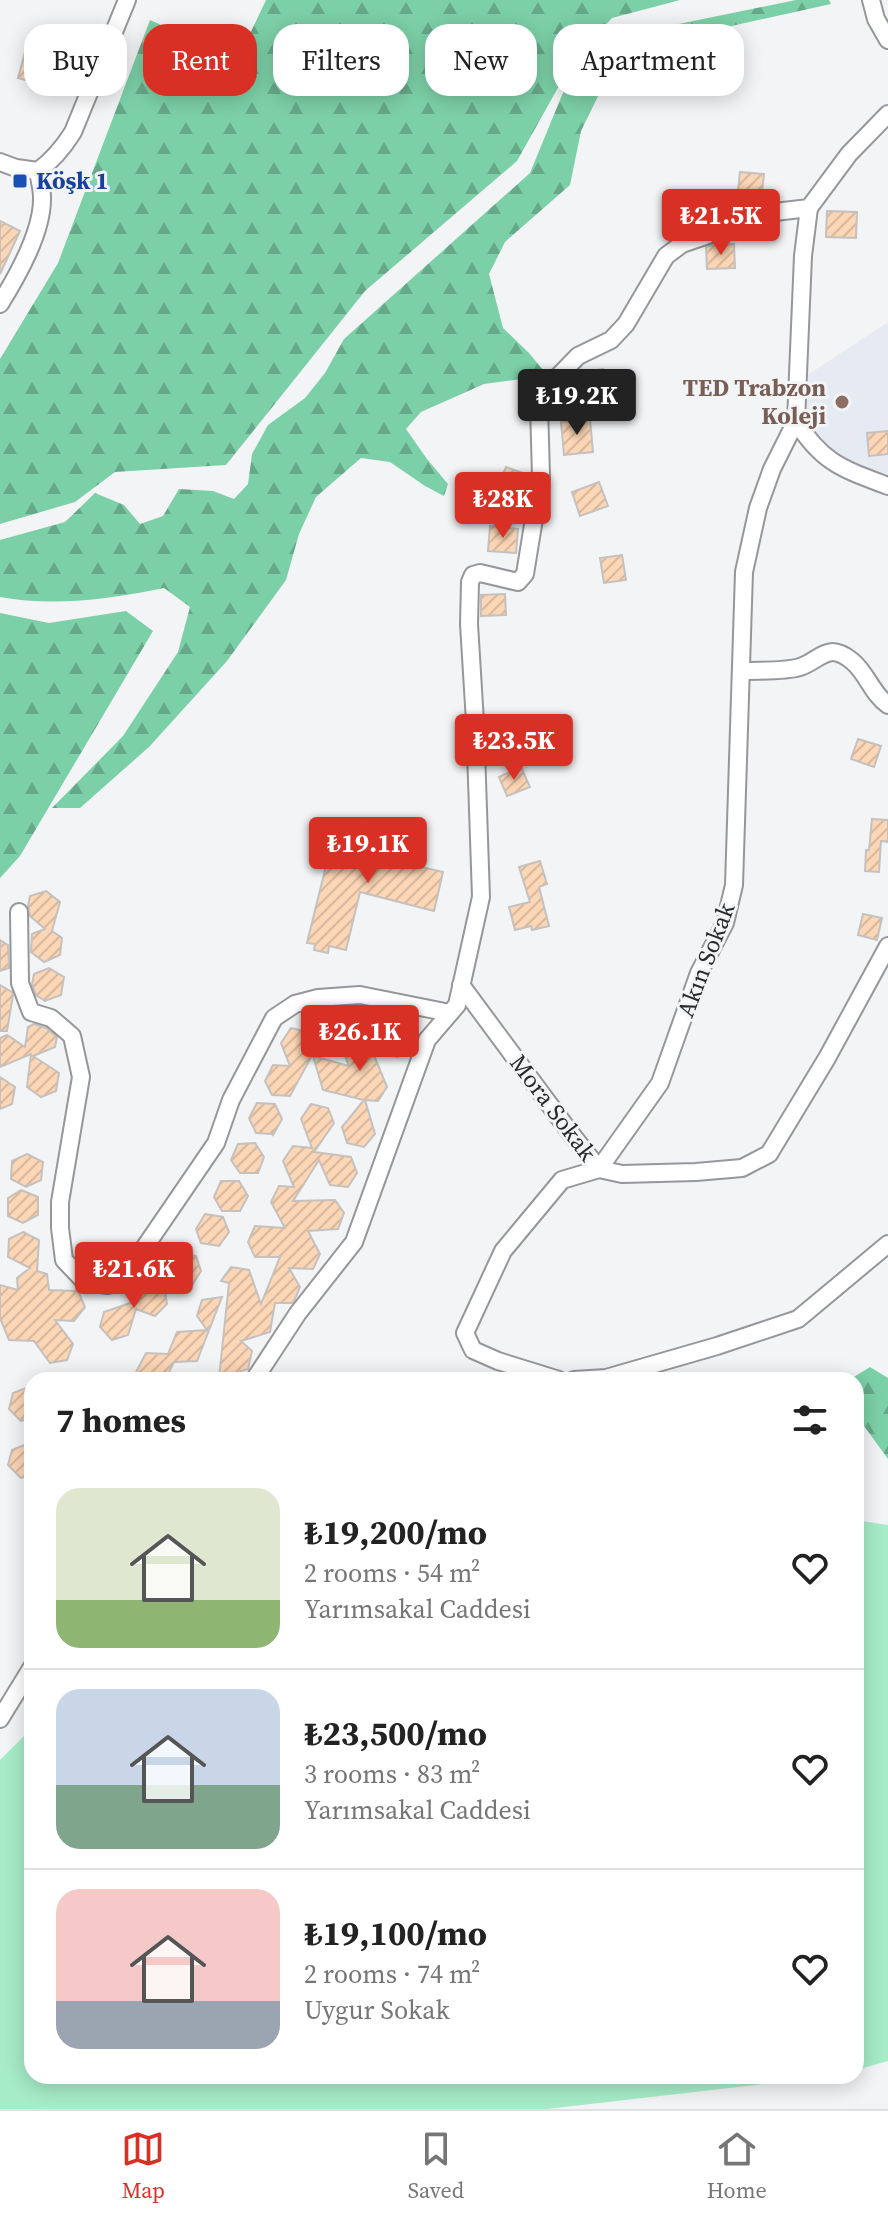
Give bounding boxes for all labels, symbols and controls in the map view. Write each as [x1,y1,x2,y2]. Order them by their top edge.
chip: Buy [24,24,127,96]
chip: Rent [143,24,257,96]
chip: Filters [273,24,409,96]
chip: New [425,24,537,96]
chip: Apartment [553,24,744,96]
place label: Köşk 1 [36,164,109,197]
marker: Köşk 1 [11,172,29,190]
pin: ₺21.5K [656,189,786,257]
text: ₺21.5K [680,197,762,233]
pin: ₺19.2K [512,369,642,437]
place label: TED Trabzon Koleji [683,371,826,432]
text: ₺19.2K [536,377,618,413]
marker: TED Trabzon Koleji [833,393,851,411]
pin: ₺28K [456,472,550,540]
text: ₺28K [473,480,533,516]
pin: ₺23.5K [449,714,579,782]
text: ₺23.5K [473,722,555,758]
pin: ₺19.1K [303,817,433,885]
text: ₺19.1K [327,825,409,861]
street label: Akın Sokak [669,897,743,1022]
pin: ₺26.1K [295,1005,425,1073]
text: ₺26.1K [319,1013,401,1049]
street label: Mora Sokak [502,1048,605,1169]
pin: ₺21.6K [69,1242,199,1310]
text: ₺21.6K [93,1250,175,1286]
text: 7 homes [56,1397,186,1443]
icon: filters [788,1398,832,1442]
text: ₺19,200/mo [304,1509,487,1555]
icon: home [120,1520,216,1616]
icon: heart [788,1546,832,1590]
text: 2 rooms · 54 m² [304,1555,480,1591]
text: Yarımsakal Caddesi [304,1591,531,1627]
text: ₺23,500/mo [304,1710,487,1756]
icon: home [120,1721,216,1817]
icon: heart [788,1747,832,1791]
text: 3 rooms · 83 m² [304,1756,480,1792]
text: Yarımsakal Caddesi [304,1792,531,1828]
text: ₺19,100/mo [304,1910,487,1956]
icon: home [120,1921,216,2017]
icon: heart [788,1947,832,1991]
text: 2 rooms · 74 m² [304,1956,480,1992]
text: Uygur Sokak [304,1992,450,2028]
tab: Map [121,2127,165,2205]
tab: Saved [408,2127,464,2205]
tab: Home [707,2127,767,2205]

